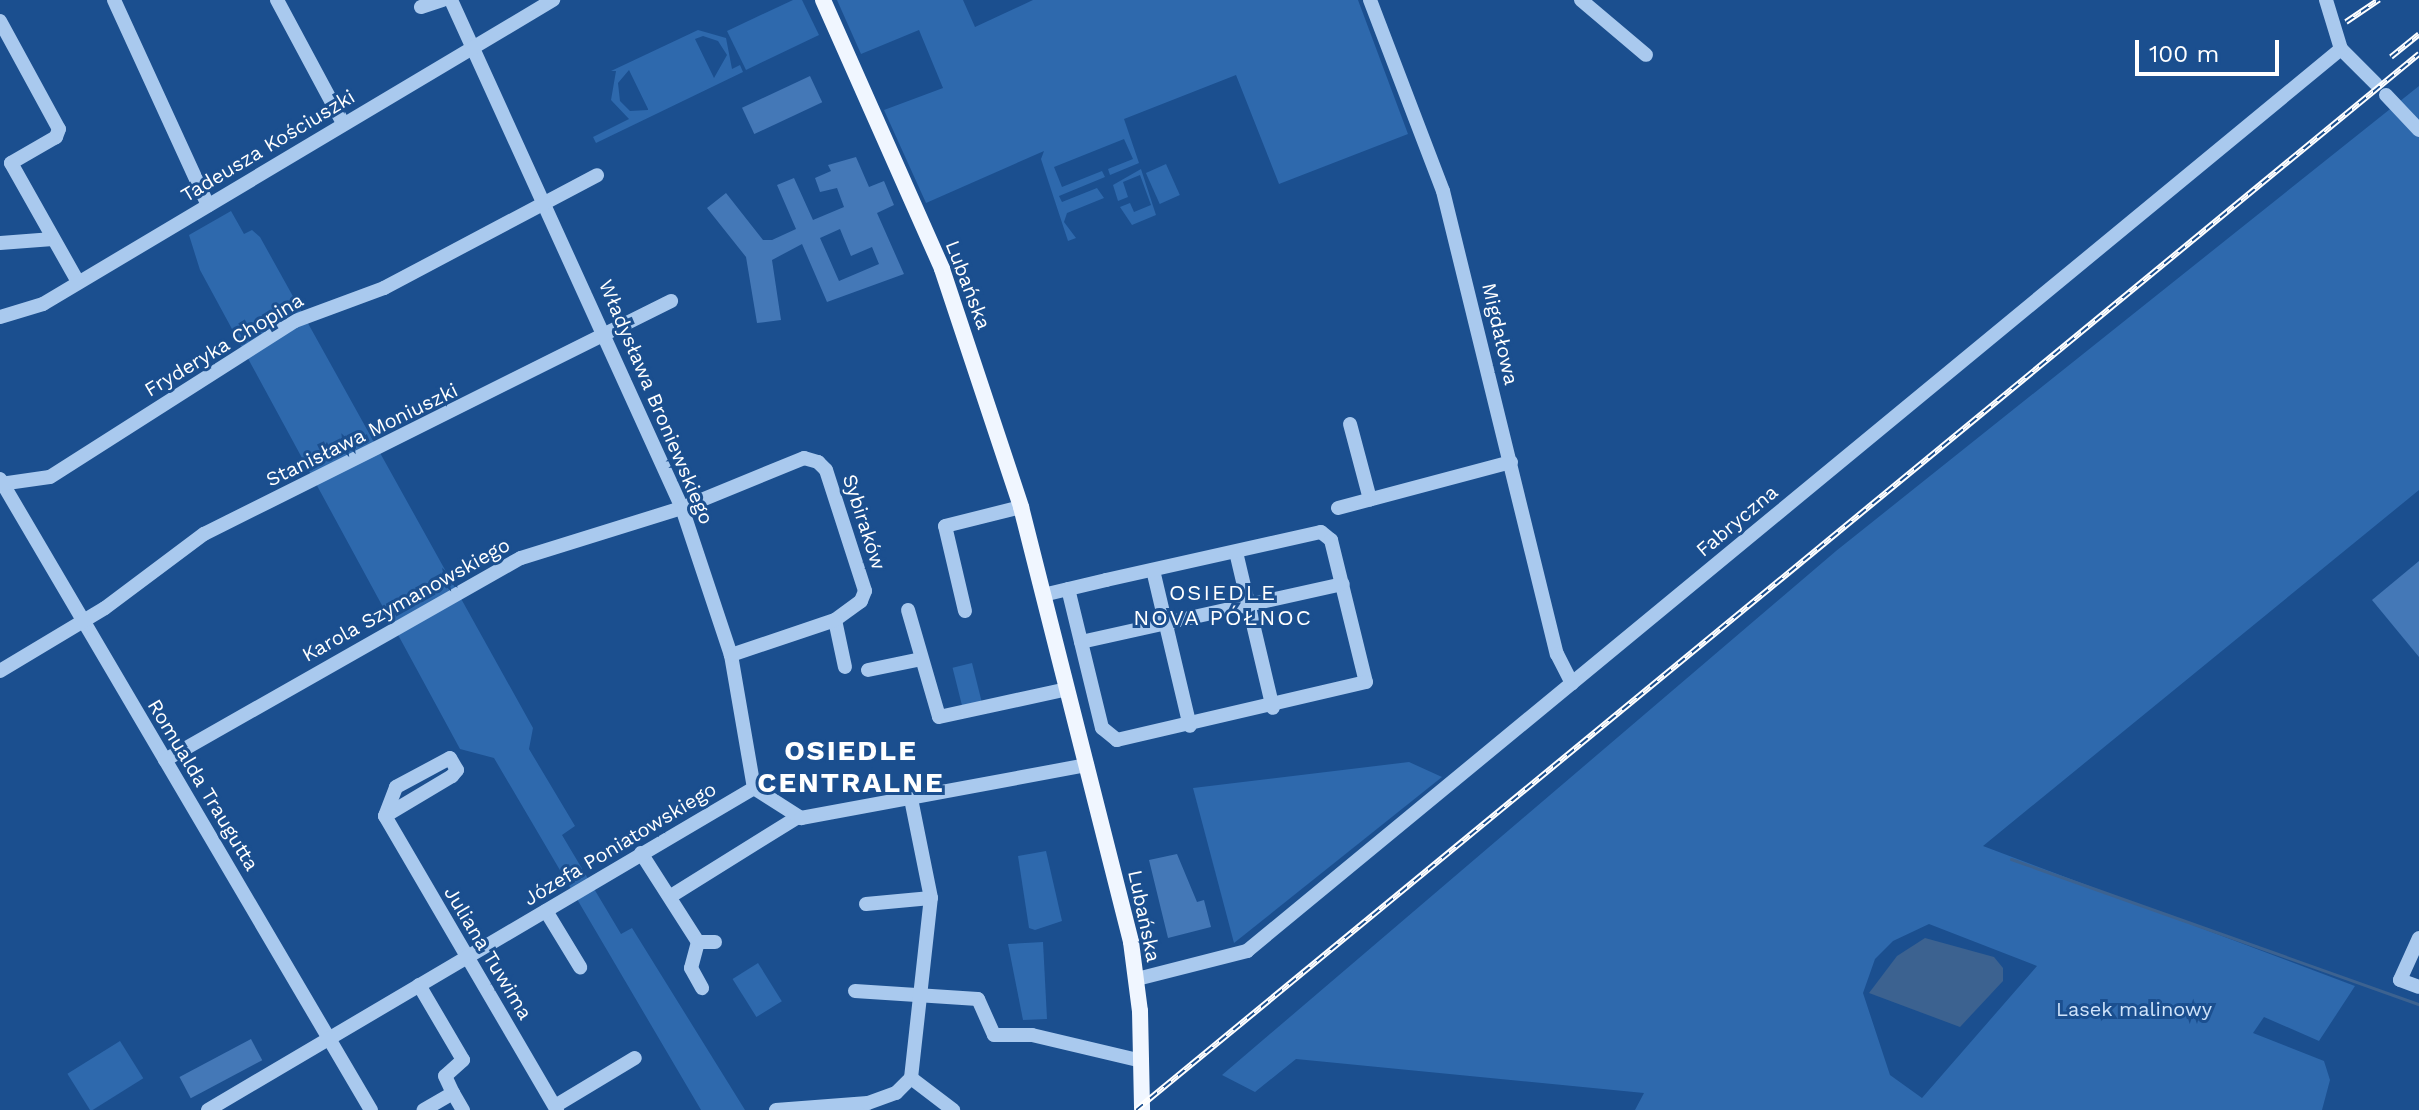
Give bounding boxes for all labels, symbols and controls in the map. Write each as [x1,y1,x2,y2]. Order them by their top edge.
scale bar [2139,24,2283,74]
text: 100 m [2149,40,2219,68]
street label: Tadeusza Kościuszki [177,85,359,207]
street label: Lubańska [940,237,996,333]
street label: Władysława Broniewskiego [593,276,719,528]
street label: Migdałowa [1477,281,1523,387]
street label: Fryderyka Chopina [140,288,308,402]
street label: Stanisława Moniuszki [262,378,462,492]
street label: Sybiraków [837,471,891,573]
street label: Fabryczna [1691,480,1783,562]
street label: Karola Szymanowskiego [298,533,514,667]
district label: OSIEDLE NOVA PÓŁNOC [1133,579,1313,630]
street label: Romualda Traugutta [142,695,264,875]
district label: OSIEDLE CENTRALNE [757,734,945,800]
street label: Józefa Poniatowskiego [519,777,721,911]
street label: Lubańska [1123,868,1165,964]
street label: Juliana Tuwima [438,882,538,1024]
park label: Lasek malinowy [2056,997,2212,1021]

